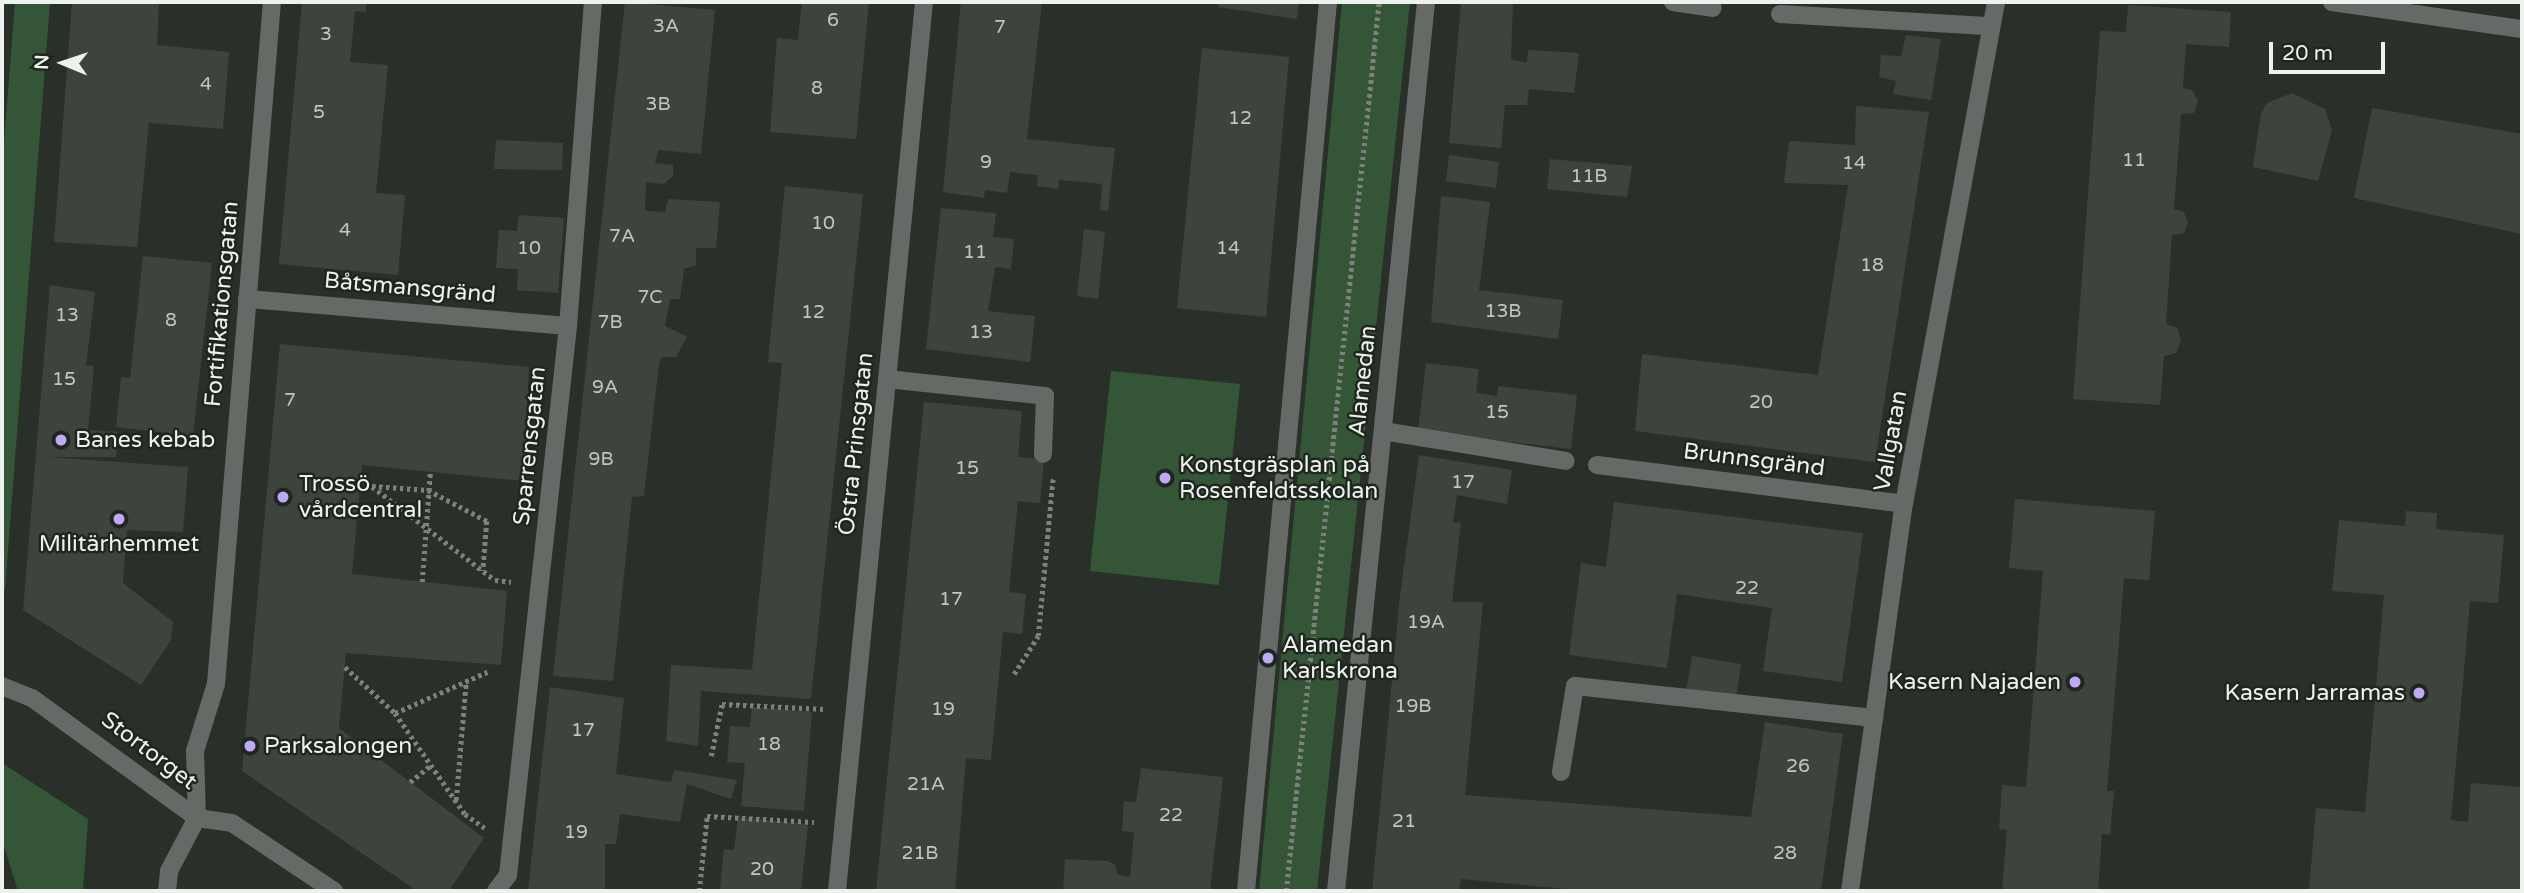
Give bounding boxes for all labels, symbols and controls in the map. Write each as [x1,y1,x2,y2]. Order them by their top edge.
house number: 6 [827,10,839,32]
house number: 3A [653,16,679,38]
house number: 7 [994,17,1006,39]
house number: 3 [320,24,332,46]
north arrow [28,28,98,98]
scale bar [2272,28,2388,72]
text: 20 m [2282,41,2333,66]
text: N [31,54,53,70]
house number: 4 [200,74,212,96]
house number: 8 [811,78,823,100]
house number: 3B [645,94,671,116]
house number: 5 [313,102,325,124]
house number: 12 [1228,108,1252,130]
house number: 11 [2122,150,2146,172]
house number: 9 [980,152,992,174]
house number: 14 [1842,153,1866,175]
house number: 11B [1570,166,1608,188]
street label: Fortifikationsgatan [199,200,245,408]
house number: 10 [811,213,835,235]
house number: 4 [339,220,351,242]
house number: 7A [609,226,635,248]
house number: 10 [517,238,541,260]
house number: 14 [1216,238,1240,260]
house number: 11 [963,242,987,264]
house number: 18 [1860,255,1884,277]
street label: Båtsmansgränd [323,267,497,309]
house number: 7C [637,287,663,309]
house number: 13B [1484,301,1522,323]
house number: 12 [801,302,825,324]
house number: 13 [55,305,79,327]
house number: 8 [165,310,177,332]
house number: 7B [597,312,623,334]
house number: 13 [969,322,993,344]
street label: Alamedan [1343,324,1383,438]
street label: Östra Prinsgatan [833,351,879,537]
street label: Sparrensgatan [508,365,552,527]
house number: 15 [52,369,76,391]
house number: 9A [592,377,618,399]
street label: Vallgatan [1869,388,1913,494]
house number: 7 [284,390,296,412]
house number: 20 [1749,392,1773,414]
house number: 15 [1485,402,1509,424]
place label: Banes kebab [75,426,215,454]
marker: Banes kebab [53,432,69,448]
street label: Brunnsgränd [1682,438,1826,482]
house number: 9B [588,449,614,471]
place label: Konstgräsplan på Rosenfeldtsskolan [1179,451,1378,505]
house number: 15 [955,458,979,480]
place label: Trossö vårdcentral [299,470,422,524]
marker: Konstgräsplan på Rosenfeldtsskolan [1157,470,1173,486]
house number: 17 [1451,472,1475,494]
marker: Trossö vårdcentral [273,487,293,507]
marker: Militärhemmet [111,511,127,527]
place label: Militärhemmet [39,530,199,558]
house number: 22 [1735,578,1759,600]
house number: 17 [939,589,963,611]
house number: 19A [1407,612,1445,634]
place label: Alamedan Karlskrona [1282,631,1398,685]
marker: Alamedan Karlskrona [1260,650,1276,666]
place label: Kasern Najaden [1888,668,2061,696]
marker: Kasern Najaden [2067,674,2083,690]
place label: Kasern Jarramas [2225,679,2405,707]
marker: Kasern Jarramas [2411,685,2427,701]
house number: 19B [1394,696,1432,718]
house number: 19 [931,699,955,721]
street label: Stortorget [96,706,202,796]
house number: 17 [571,720,595,742]
place label: Parksalongen [264,732,412,760]
house number: 18 [757,734,781,756]
marker: Parksalongen [242,738,258,754]
house number: 26 [1786,756,1810,778]
house number: 21A [907,774,945,796]
house number: 22 [1159,805,1183,827]
house number: 21 [1392,811,1416,833]
house number: 19 [564,822,588,844]
house number: 21B [901,843,939,865]
house number: 28 [1773,843,1797,865]
house number: 20 [750,859,774,881]

